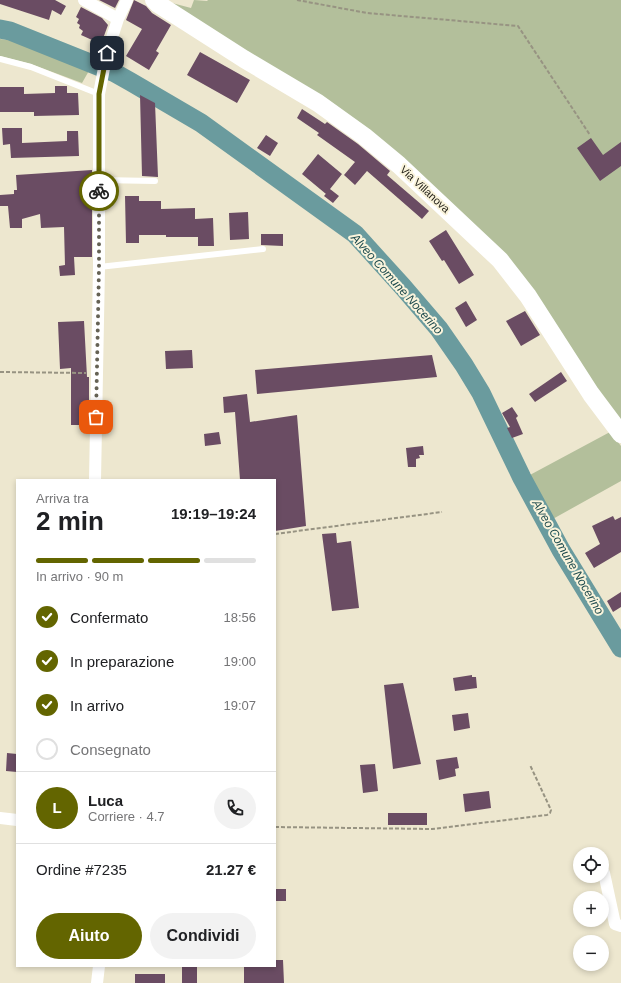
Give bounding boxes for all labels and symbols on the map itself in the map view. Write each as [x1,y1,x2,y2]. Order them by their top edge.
pin [90,36,124,70]
street label: Via Villanova [398,163,453,216]
courier [79,171,119,211]
water label: Alveo Comune Nocerino [348,230,446,337]
pin [79,400,113,434]
water label: Alveo Comune Nocerino [529,496,607,617]

